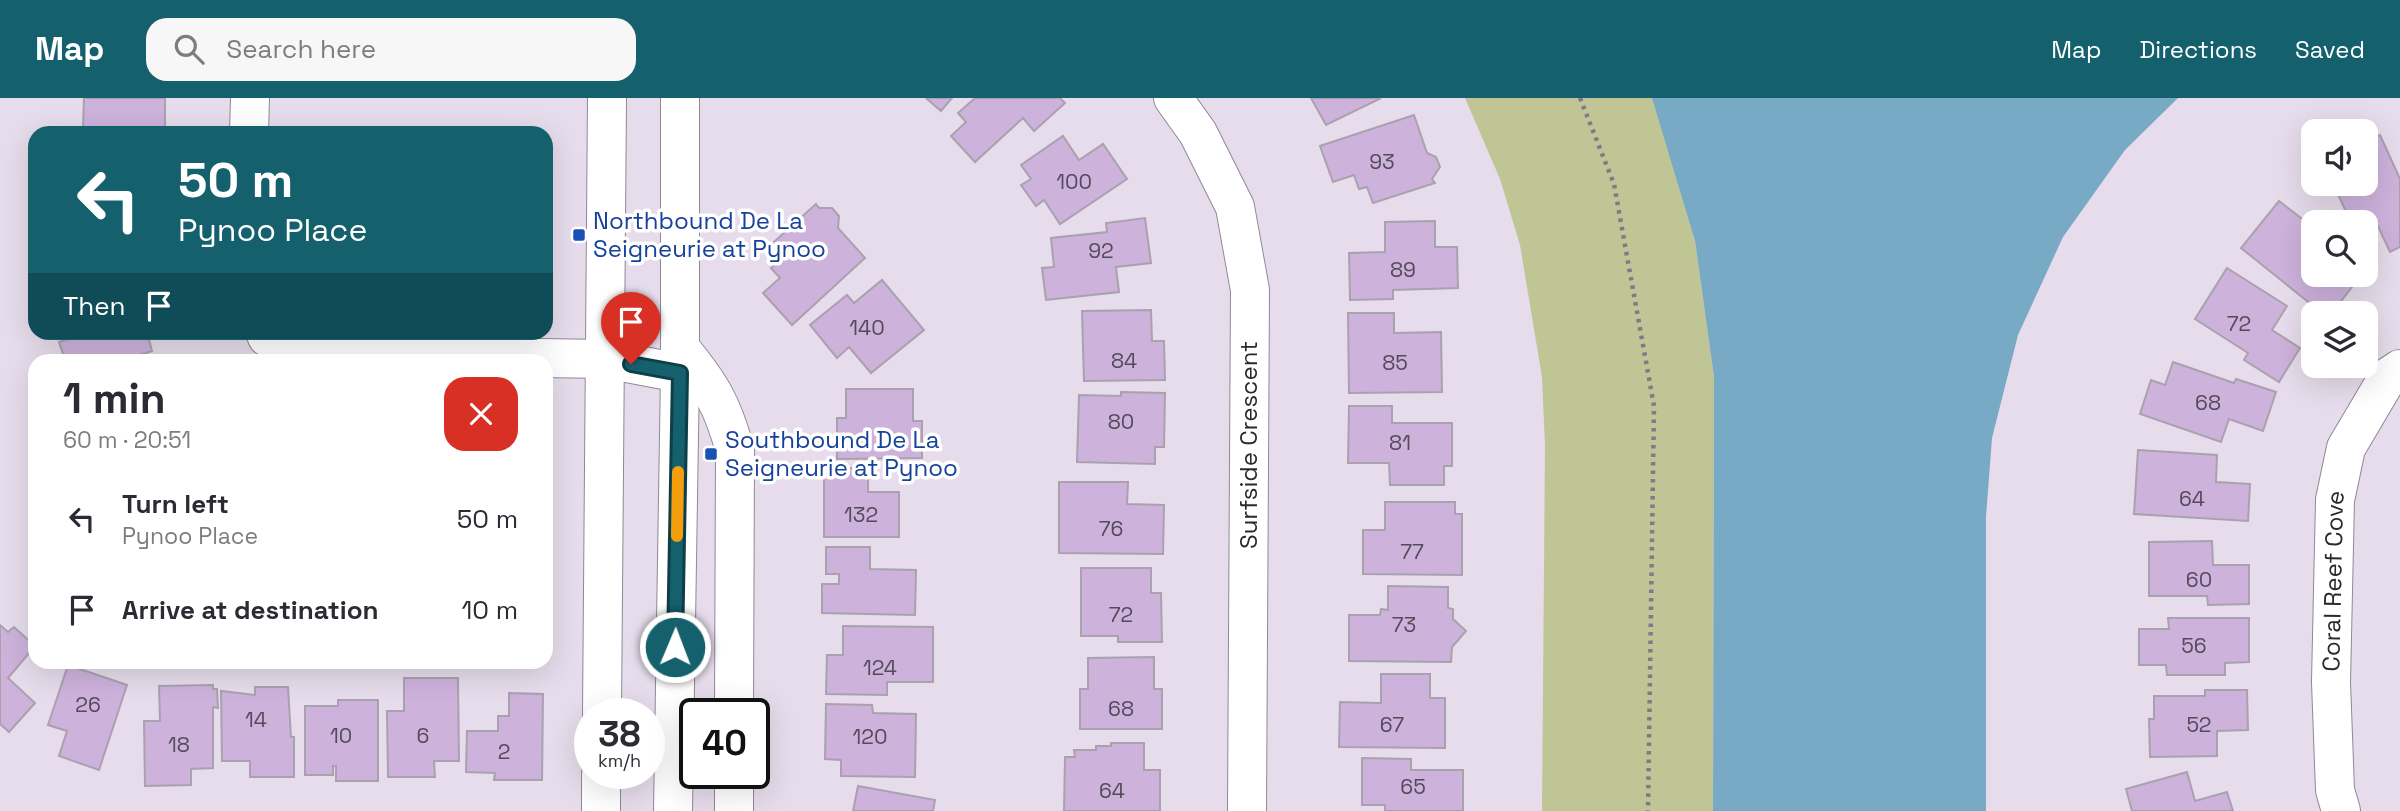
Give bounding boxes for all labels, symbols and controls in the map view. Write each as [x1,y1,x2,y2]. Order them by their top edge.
search box [146,18,636,81]
text: Map [35,28,104,70]
icon: search [170,30,208,68]
text: Search here [226,32,376,66]
text: Map [2051,34,2101,65]
text: Directions [2139,34,2257,65]
text: Saved [2295,34,2365,65]
map controls [2301,119,2378,378]
button: sound [2301,119,2378,196]
house number: 93 [1369,148,1395,175]
text: 50 m [178,149,293,211]
icon: left [63,154,154,245]
house number: 100 [1056,168,1092,195]
place label: Northbound De La Seigneurie at Pynoo [593,205,826,264]
text: Pynoo Place [178,210,367,250]
button: search [2301,210,2378,287]
marker: Northbound De La Seigneurie at Pynoo [571,227,587,243]
house number: 92 [1088,237,1114,264]
house number: 89 [1390,256,1416,283]
icon: arrive [140,287,178,325]
text: Then [63,289,126,323]
pin [601,292,661,364]
button: layers [2301,301,2378,378]
icon: arrive [612,303,650,341]
house number: 72 [2227,310,2251,337]
house number: 140 [849,314,885,341]
street label: Surfside Crescent [1233,341,1264,549]
house number: 84 [1111,347,1137,374]
house number: 85 [1382,349,1408,376]
text: 1 min [63,372,166,425]
button: close [444,377,518,451]
house number: 68 [2195,389,2221,416]
house number: 80 [1108,408,1134,435]
place label: Southbound De La Seigneurie at Pynoo [725,424,958,483]
text: 60 m · 20:51 [63,425,191,455]
house number: 81 [1389,429,1411,456]
marker: Southbound De La Seigneurie at Pynoo [703,446,719,462]
house number: 64 [2179,485,2205,512]
text: Turn left [122,487,229,521]
street label: Coral Reef Cove [2315,487,2352,672]
icon: left [63,500,101,538]
house number: 132 [844,501,878,528]
text: 50 m [457,502,518,536]
house number: 76 [1099,515,1123,542]
text: Pynoo Place [122,521,258,551]
house number: 77 [1400,538,1424,565]
house number: 60 [2186,566,2212,593]
icon: arrive [63,591,101,629]
text: Arrive at destination [122,593,379,627]
text: 10 m [461,593,518,627]
house number: 72 [1109,601,1133,628]
position arrow [638,610,712,684]
house number: 73 [1392,611,1416,638]
house number: 56 [2181,632,2207,659]
house number: 124 [863,654,897,681]
house number: 26 [75,691,101,718]
house number: 68 [1108,695,1134,722]
speed limit sign: 40 [679,698,770,789]
house number: 14 [245,706,267,733]
house number: 67 [1380,711,1404,738]
house number: 52 [2186,711,2212,738]
text: 38 [598,712,641,756]
house number: 10 [330,722,352,749]
house number: 6 [417,722,429,749]
house number: 120 [853,723,887,750]
house number: 18 [168,731,190,758]
house number: 2 [498,738,510,765]
text: km/h [598,749,641,772]
house number: 65 [1400,773,1426,800]
house number: 64 [1099,777,1125,804]

